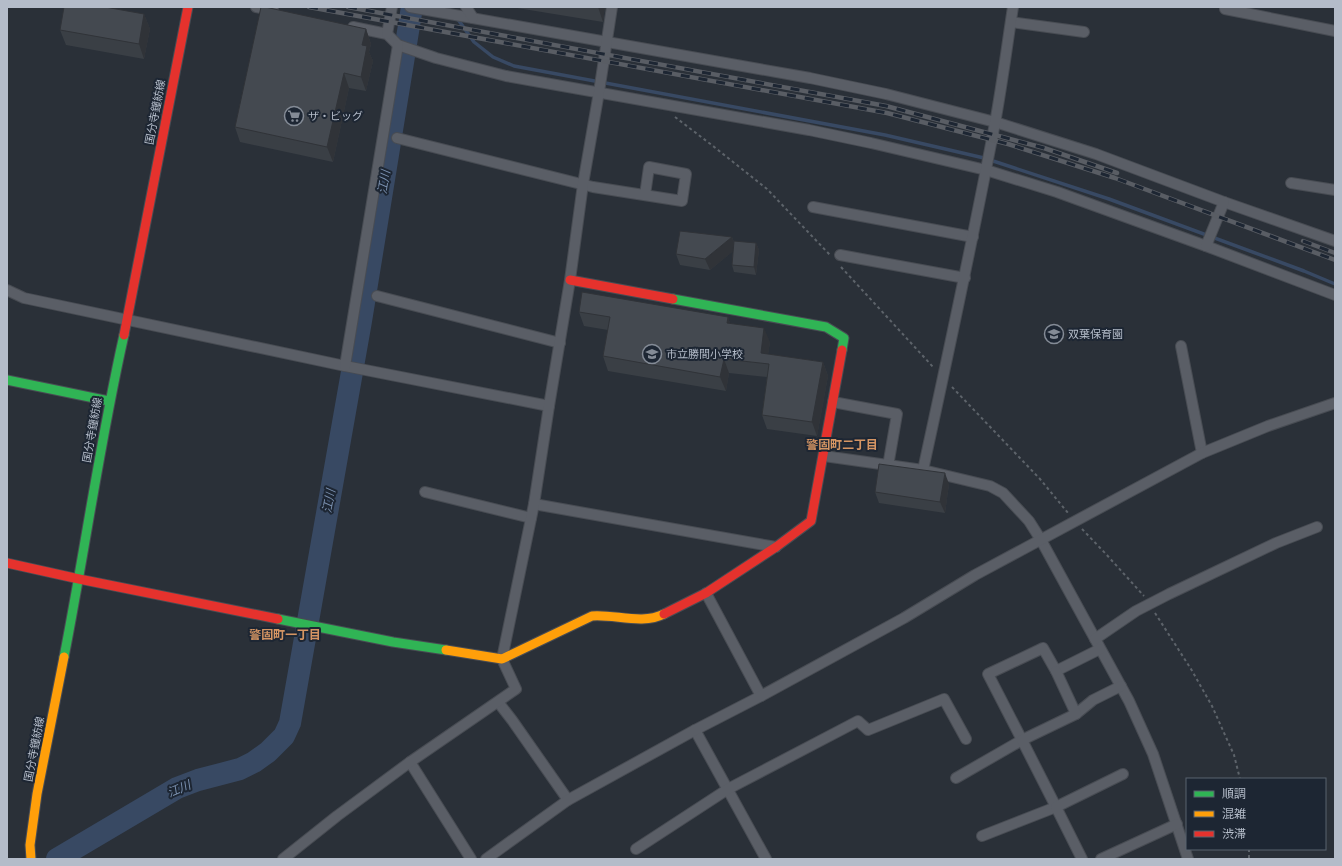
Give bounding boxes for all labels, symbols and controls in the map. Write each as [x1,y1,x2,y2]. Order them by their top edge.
street label: 国分寺鐘紡線 [143,78,167,146]
supermarket icon: ザ・ビッグ [283,105,305,127]
place label: ザ・ビッグ [308,110,363,122]
water label: 江川 [375,167,393,195]
school or university icon: 双葉保育園 [1043,323,1065,345]
place label: 双葉保育園 [1068,328,1123,340]
school or university icon: 市立勝間小学校 [641,343,663,365]
place label: 市立勝間小学校 [666,348,743,360]
street label: 国分寺鐘紡線 [80,396,104,464]
district label: 警固町二丁目 [806,438,878,452]
water label: 江川 [320,486,338,514]
district label: 警固町一丁目 [249,628,321,642]
street label: 国分寺鐘紡線 [22,715,46,783]
water label: 江川 [165,777,195,800]
legend [1186,778,1326,850]
text: 順調 [1222,787,1246,801]
text: 混雑 [1222,807,1246,821]
text: 渋滞 [1222,827,1246,841]

